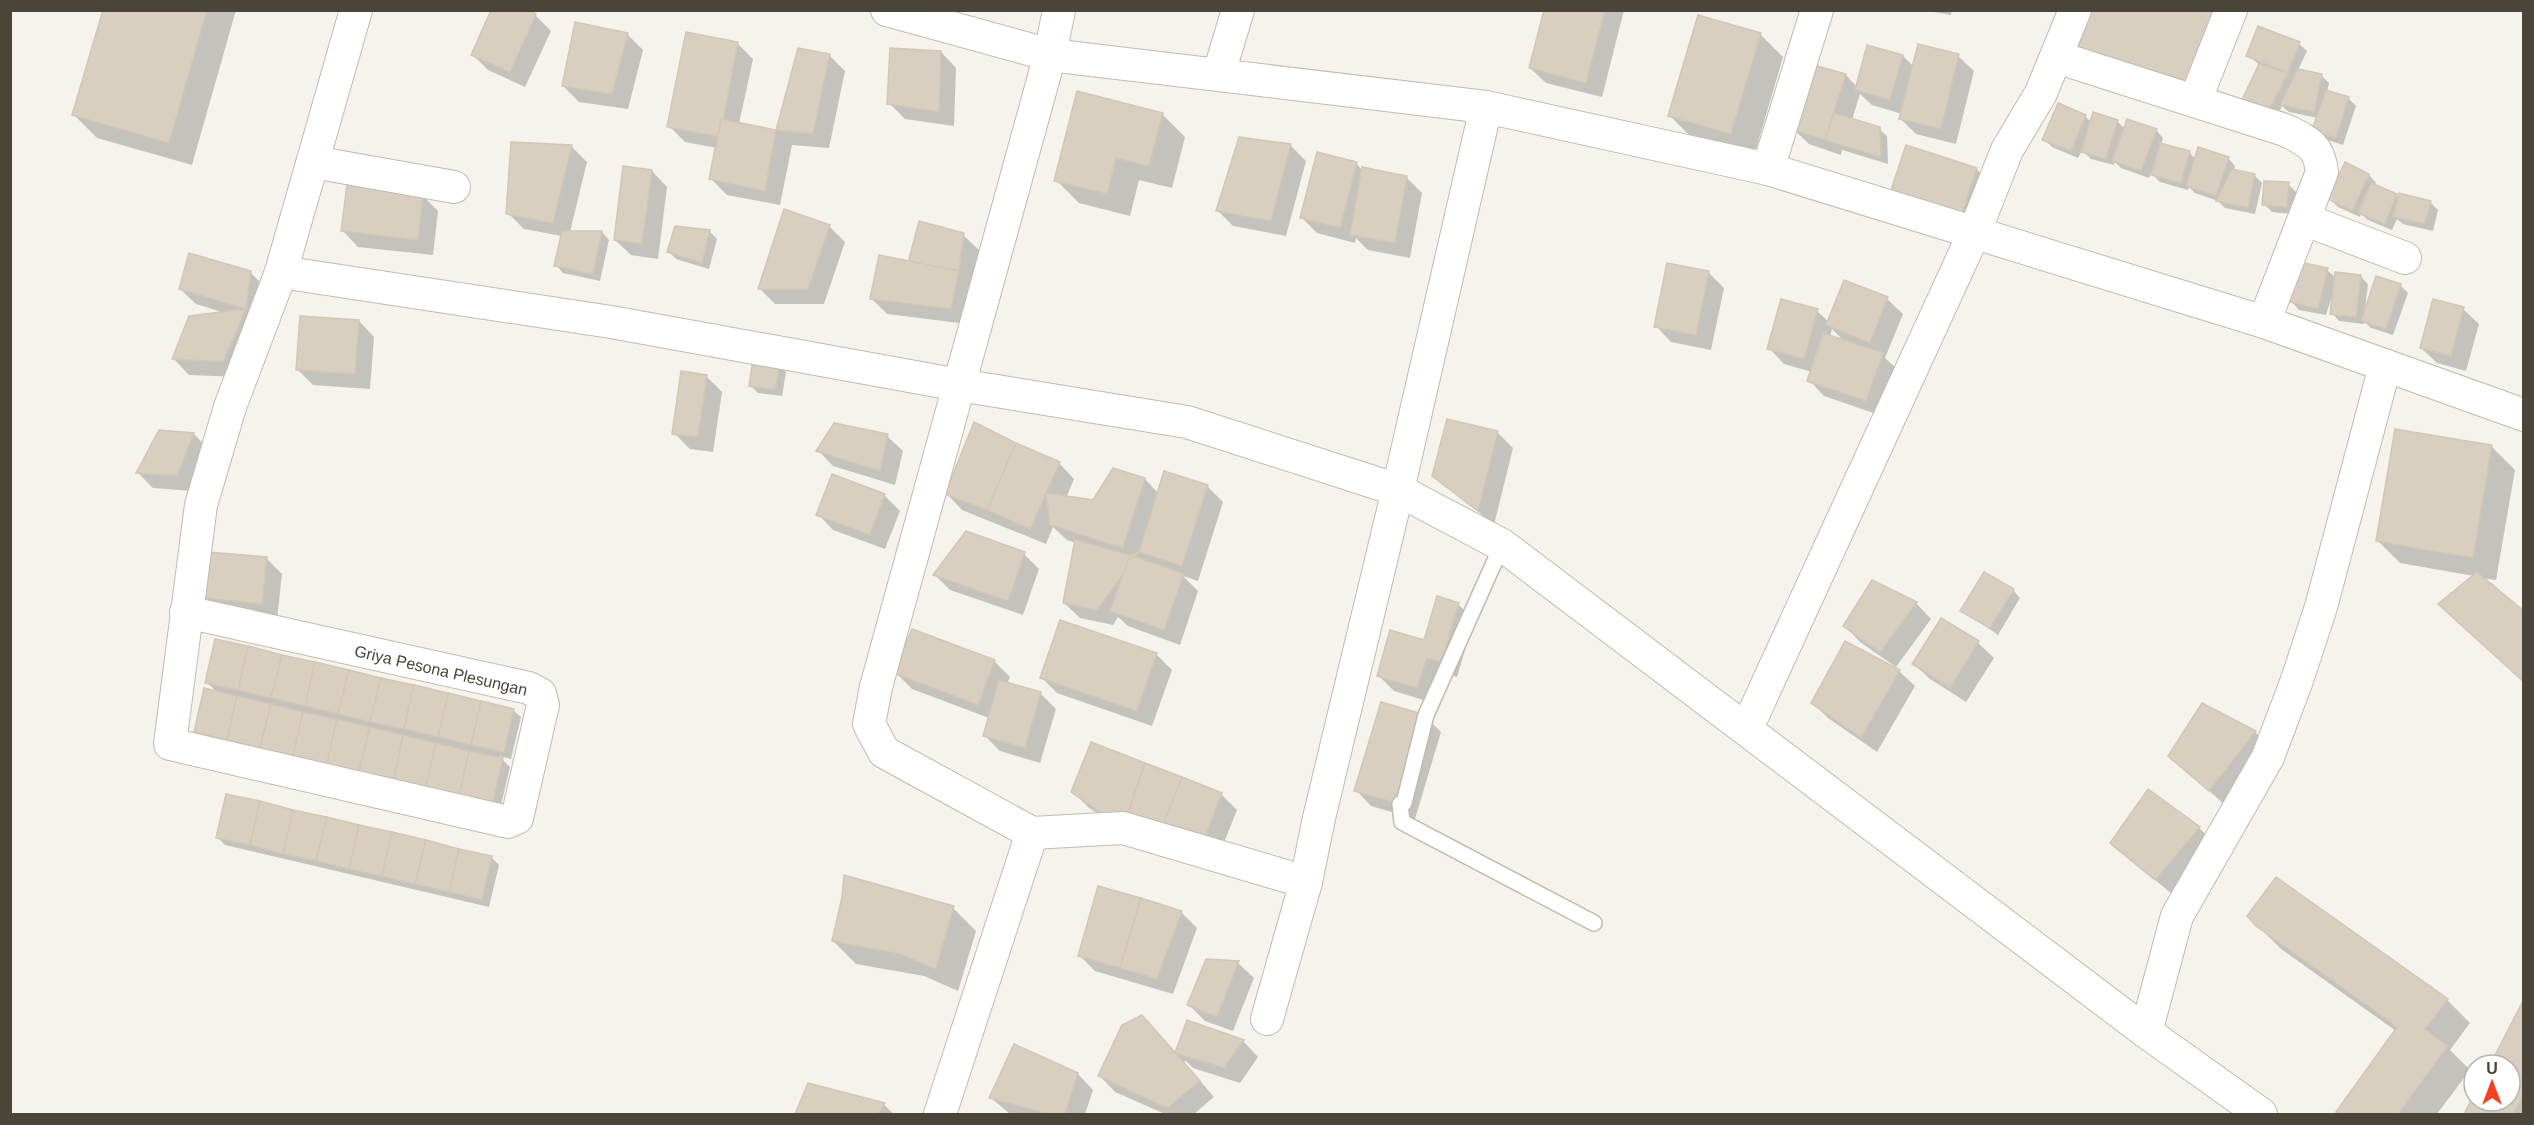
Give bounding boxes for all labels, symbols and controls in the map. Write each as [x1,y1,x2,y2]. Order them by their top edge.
street label: Griya Pesona Plesungan [353,642,529,699]
north arrow [2462,1053,2522,1113]
text: U [2486,1060,2498,1077]

